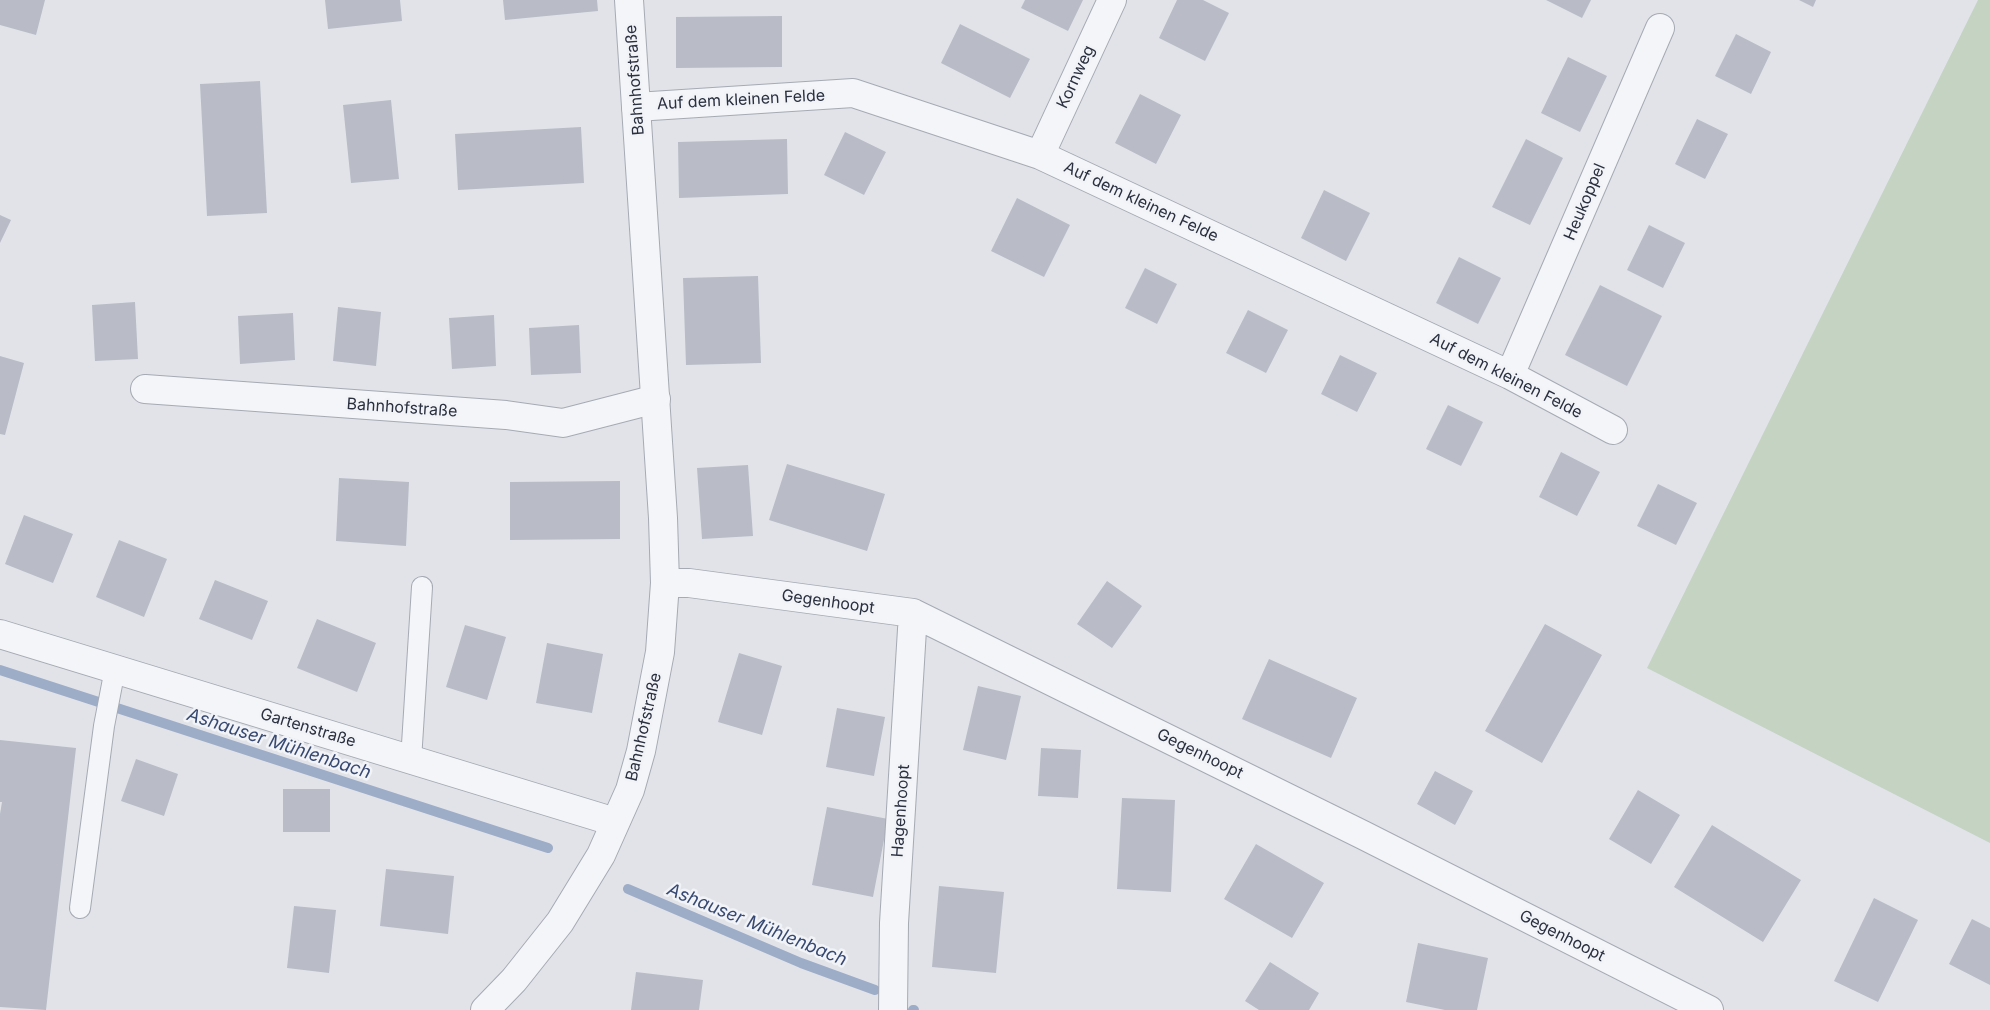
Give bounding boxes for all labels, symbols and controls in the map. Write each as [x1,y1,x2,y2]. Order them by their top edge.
street label: Bahnhofstraße [622,24,648,136]
street label: Kornweg [1053,42,1099,112]
street label: Auf dem kleinen Felde [656,86,826,114]
street label: Auf dem kleinen Felde [1061,158,1221,246]
street label: Heukoppel [1560,161,1610,243]
street label: Auf dem kleinen Felde [1427,329,1585,423]
street label: Bahnhofstraße [346,395,458,421]
street label: Gegenhoopt [780,586,876,618]
street label: Bahnhofstraße [622,671,666,783]
water label: Ashauser Mühlenbach [184,704,374,784]
street label: Gartenstraße [258,704,358,752]
street label: Gegenhoopt [1154,725,1246,783]
street label: Hagenhoopt [888,764,914,858]
water label: Ashauser Mühlenbach [664,879,850,971]
street label: Gegenhoopt [1516,906,1608,966]

